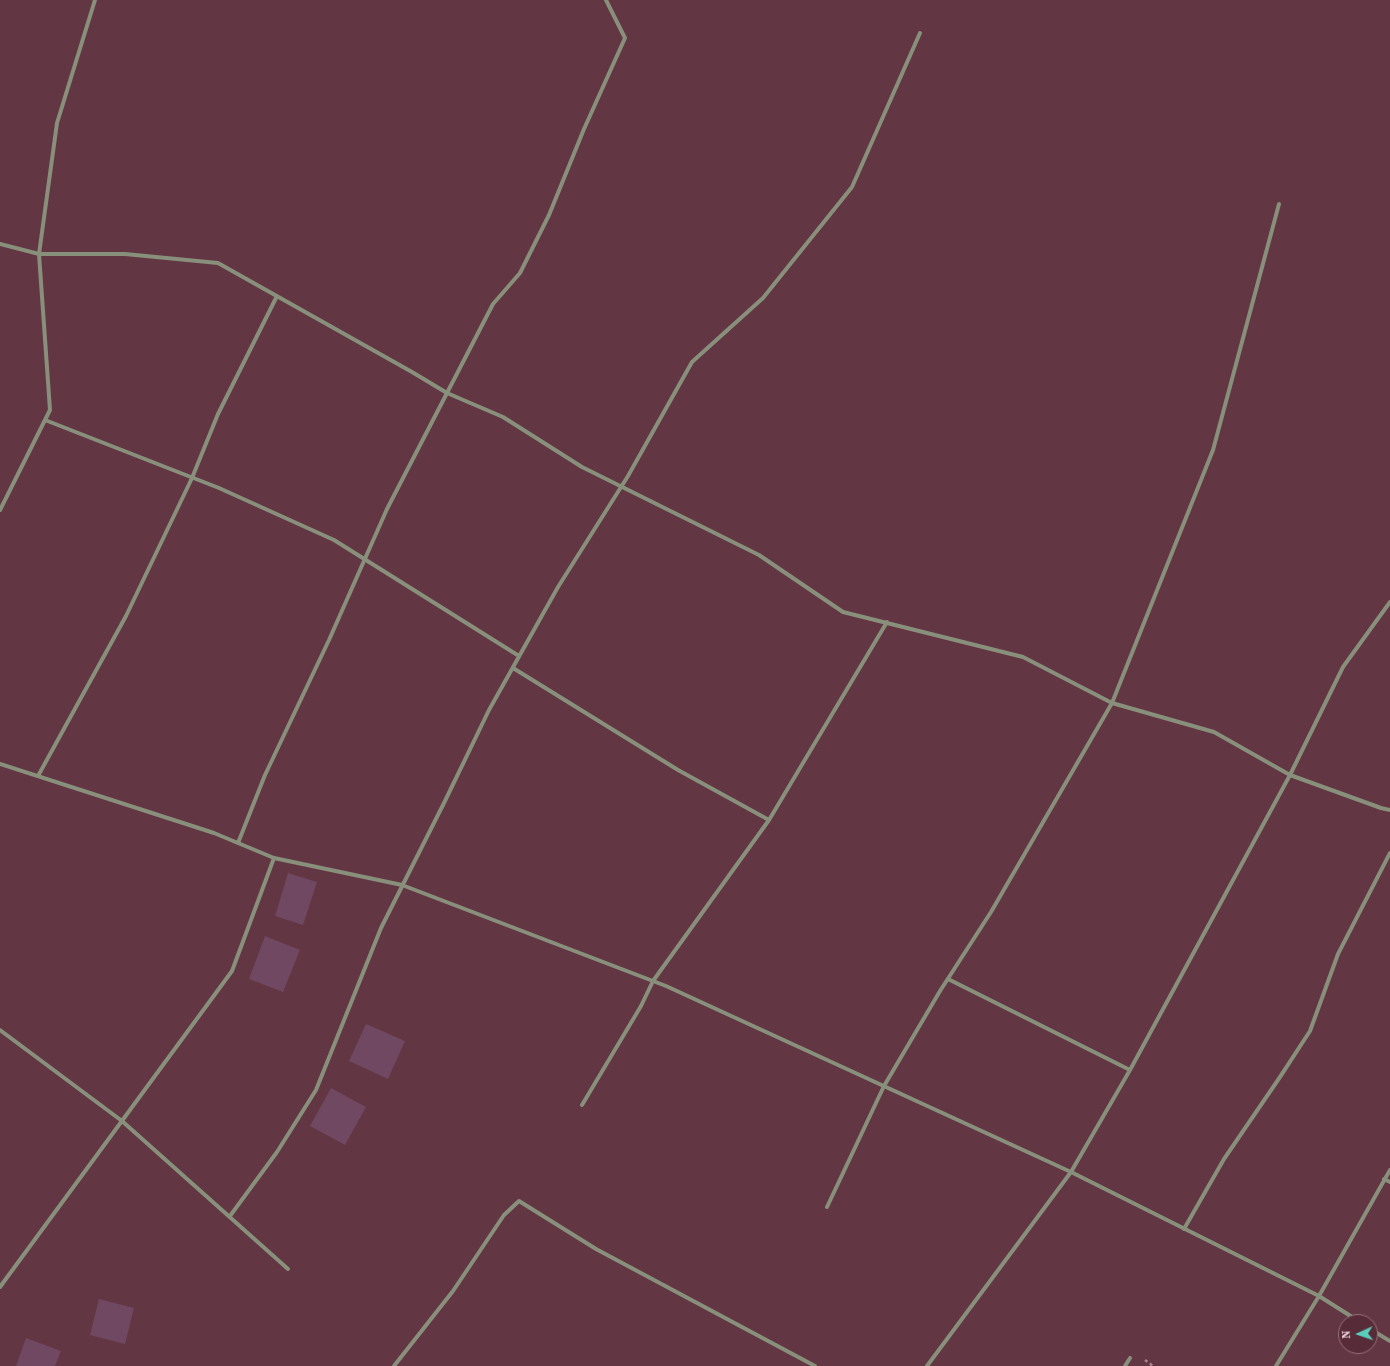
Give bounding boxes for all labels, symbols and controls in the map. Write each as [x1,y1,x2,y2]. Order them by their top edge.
north arrow [1338,1314,1378,1354]
text: N [1339,1330,1354,1339]

